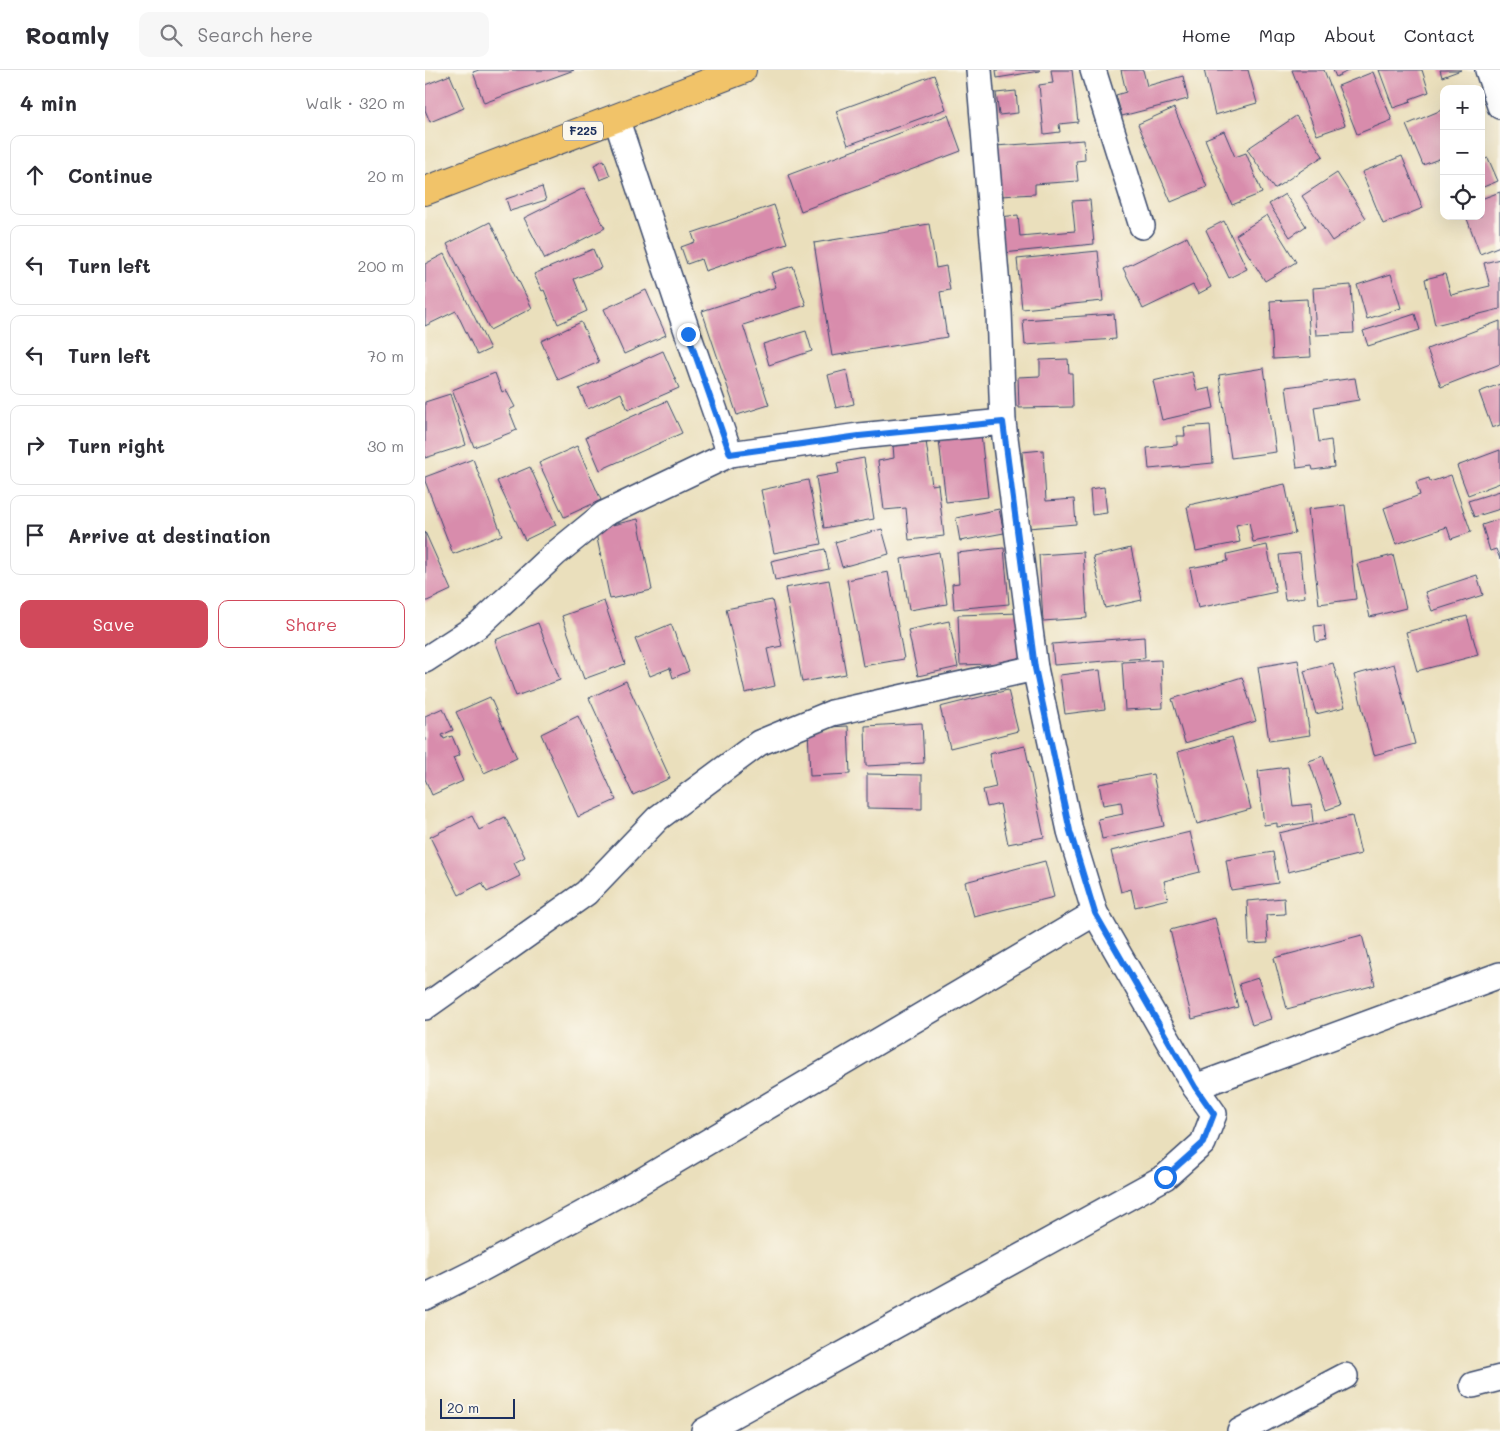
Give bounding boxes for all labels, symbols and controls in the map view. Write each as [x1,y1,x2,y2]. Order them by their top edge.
search box [139,12,489,57]
text: Roamly [25,19,109,50]
icon: search [157,21,185,49]
text: Search here [197,22,313,47]
text: Home [1182,23,1231,47]
text: Map [1259,23,1295,47]
text: About [1323,23,1376,47]
text: Contact [1404,23,1475,47]
map controls [1440,85,1485,220]
button: + [1440,85,1485,130]
text: 4 min [20,89,77,116]
text: Walk · 320 m [305,92,405,113]
road number: F225 [563,121,603,140]
button: − [1440,130,1485,175]
icon: ahead [21,161,49,189]
text: Continue [68,163,153,188]
text: 20 m [367,165,404,186]
button: locate [1440,175,1485,220]
icon: left [21,251,49,279]
text: Turn left [68,253,151,278]
text: 200 m [357,255,404,276]
route end [677,323,700,346]
icon: left [21,341,49,369]
text: Turn left [68,343,151,368]
text: 70 m [367,345,404,366]
icon: right [21,431,49,459]
text: Turn right [68,433,165,458]
text: 30 m [367,435,404,456]
icon: arrive [21,521,49,549]
text: Arrive at destination [68,523,271,548]
button: Save [20,600,208,648]
button: Share [218,600,405,648]
route start [1154,1166,1177,1189]
scale bar [440,1396,515,1419]
text: 20 m [447,1398,479,1417]

